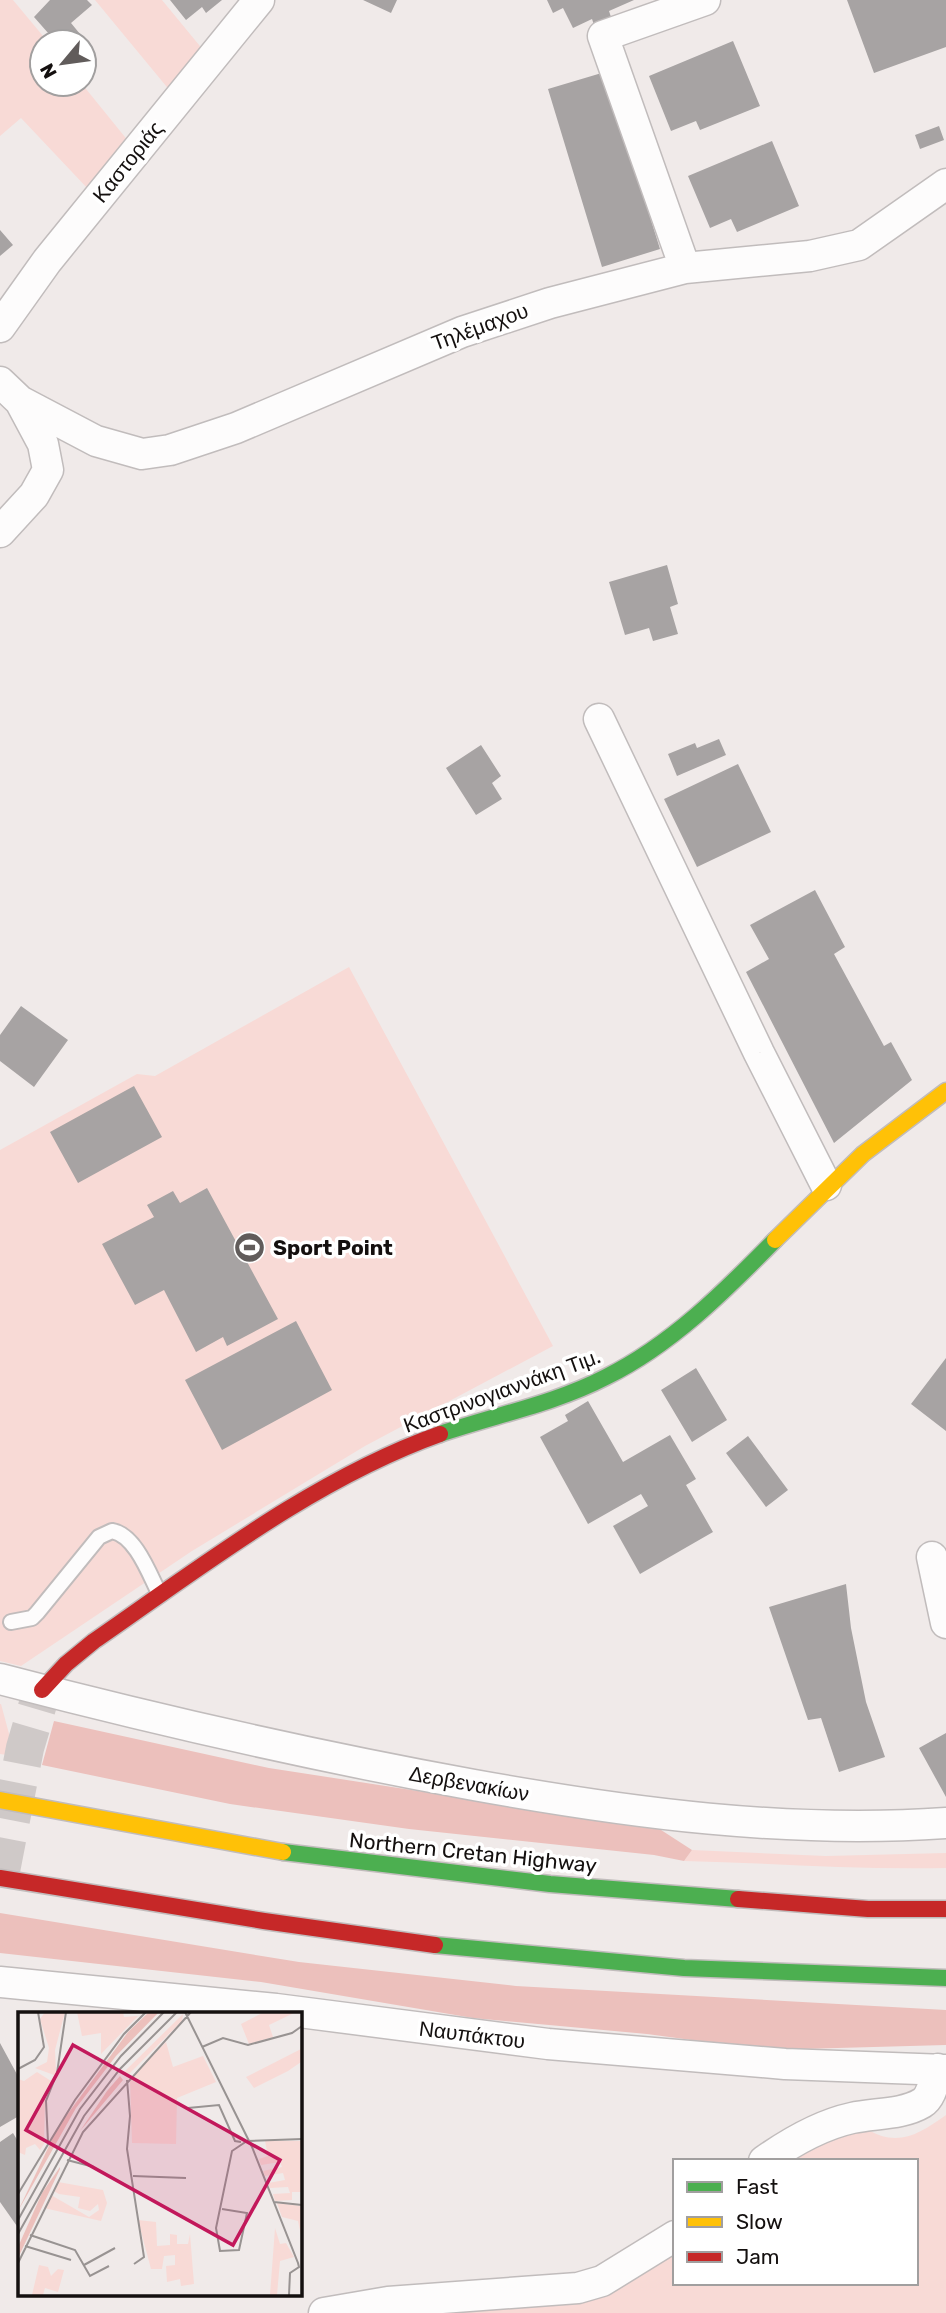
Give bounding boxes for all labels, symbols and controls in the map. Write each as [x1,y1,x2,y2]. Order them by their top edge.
north arrow [28,28,98,98]
text: N [35,59,62,83]
street label: Καστοριάς [87,116,168,207]
street label: Τηλέμαχου [428,298,531,355]
sports icon: Sport Point [233,1231,267,1265]
place label: Sport Point [273,1235,393,1260]
street label: Καστρινογιαννάκη Τιμ. [400,1343,604,1438]
street label: Δερβενακίων [407,1761,531,1806]
street label: Northern Cretan Highway [348,1827,599,1878]
inset map [18,2012,301,2296]
street label: Ναυπάκτου [418,2016,527,2053]
legend [673,2159,918,2285]
text: Fast [736,2174,778,2199]
text: Slow [736,2209,783,2234]
text: Jam [736,2244,780,2269]

